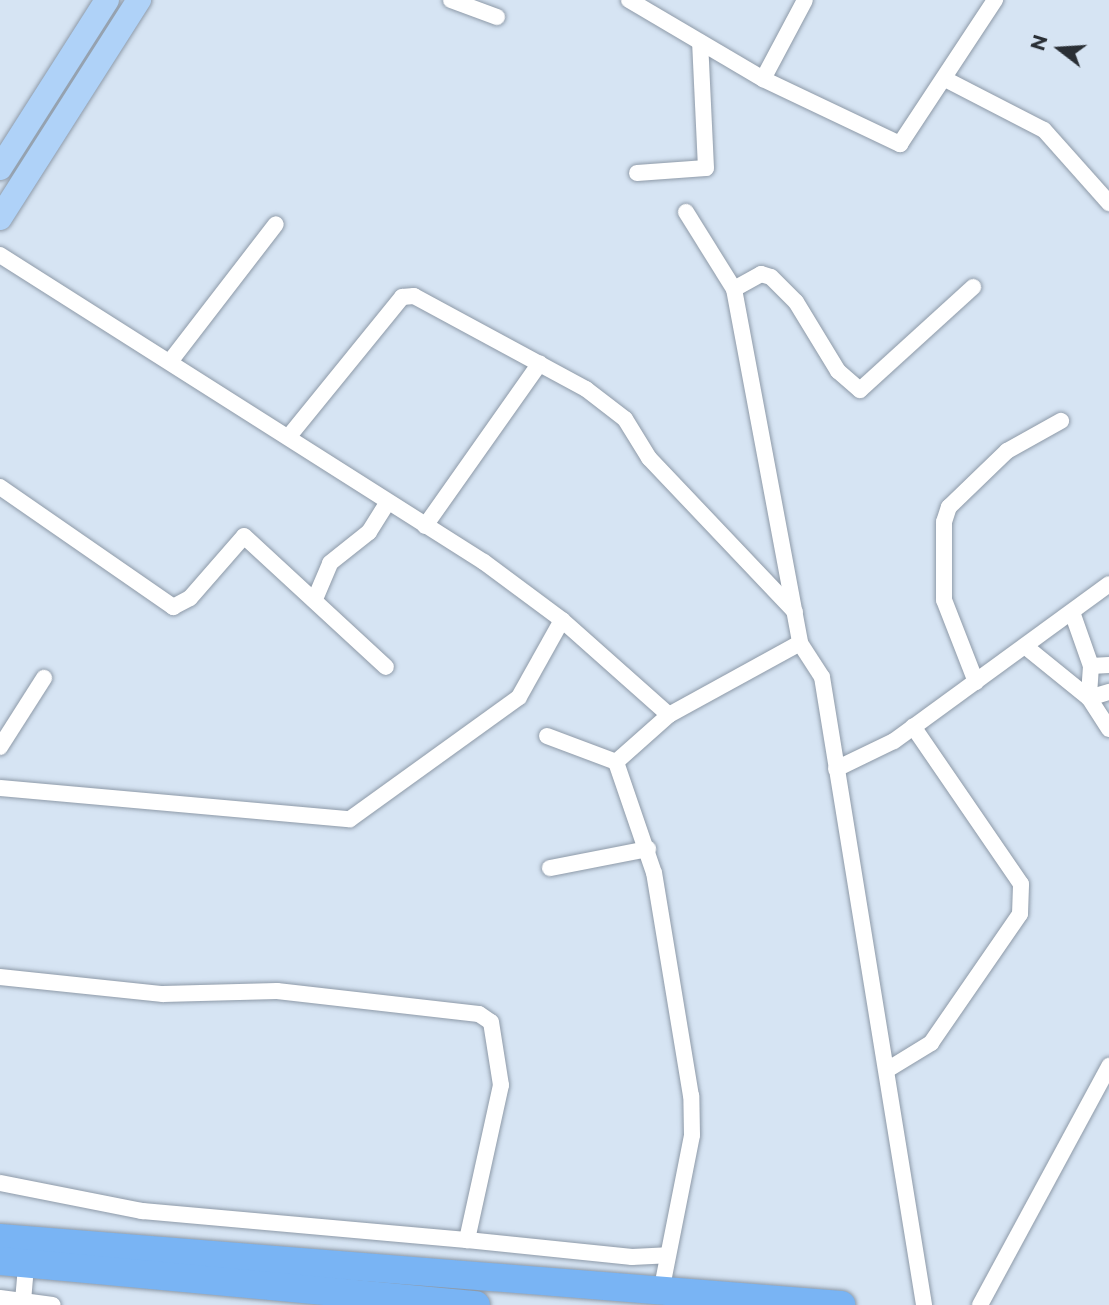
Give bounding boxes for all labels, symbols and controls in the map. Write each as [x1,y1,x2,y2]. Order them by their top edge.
north arrow [1025,14,1095,84]
text: N [1026,32,1053,53]

